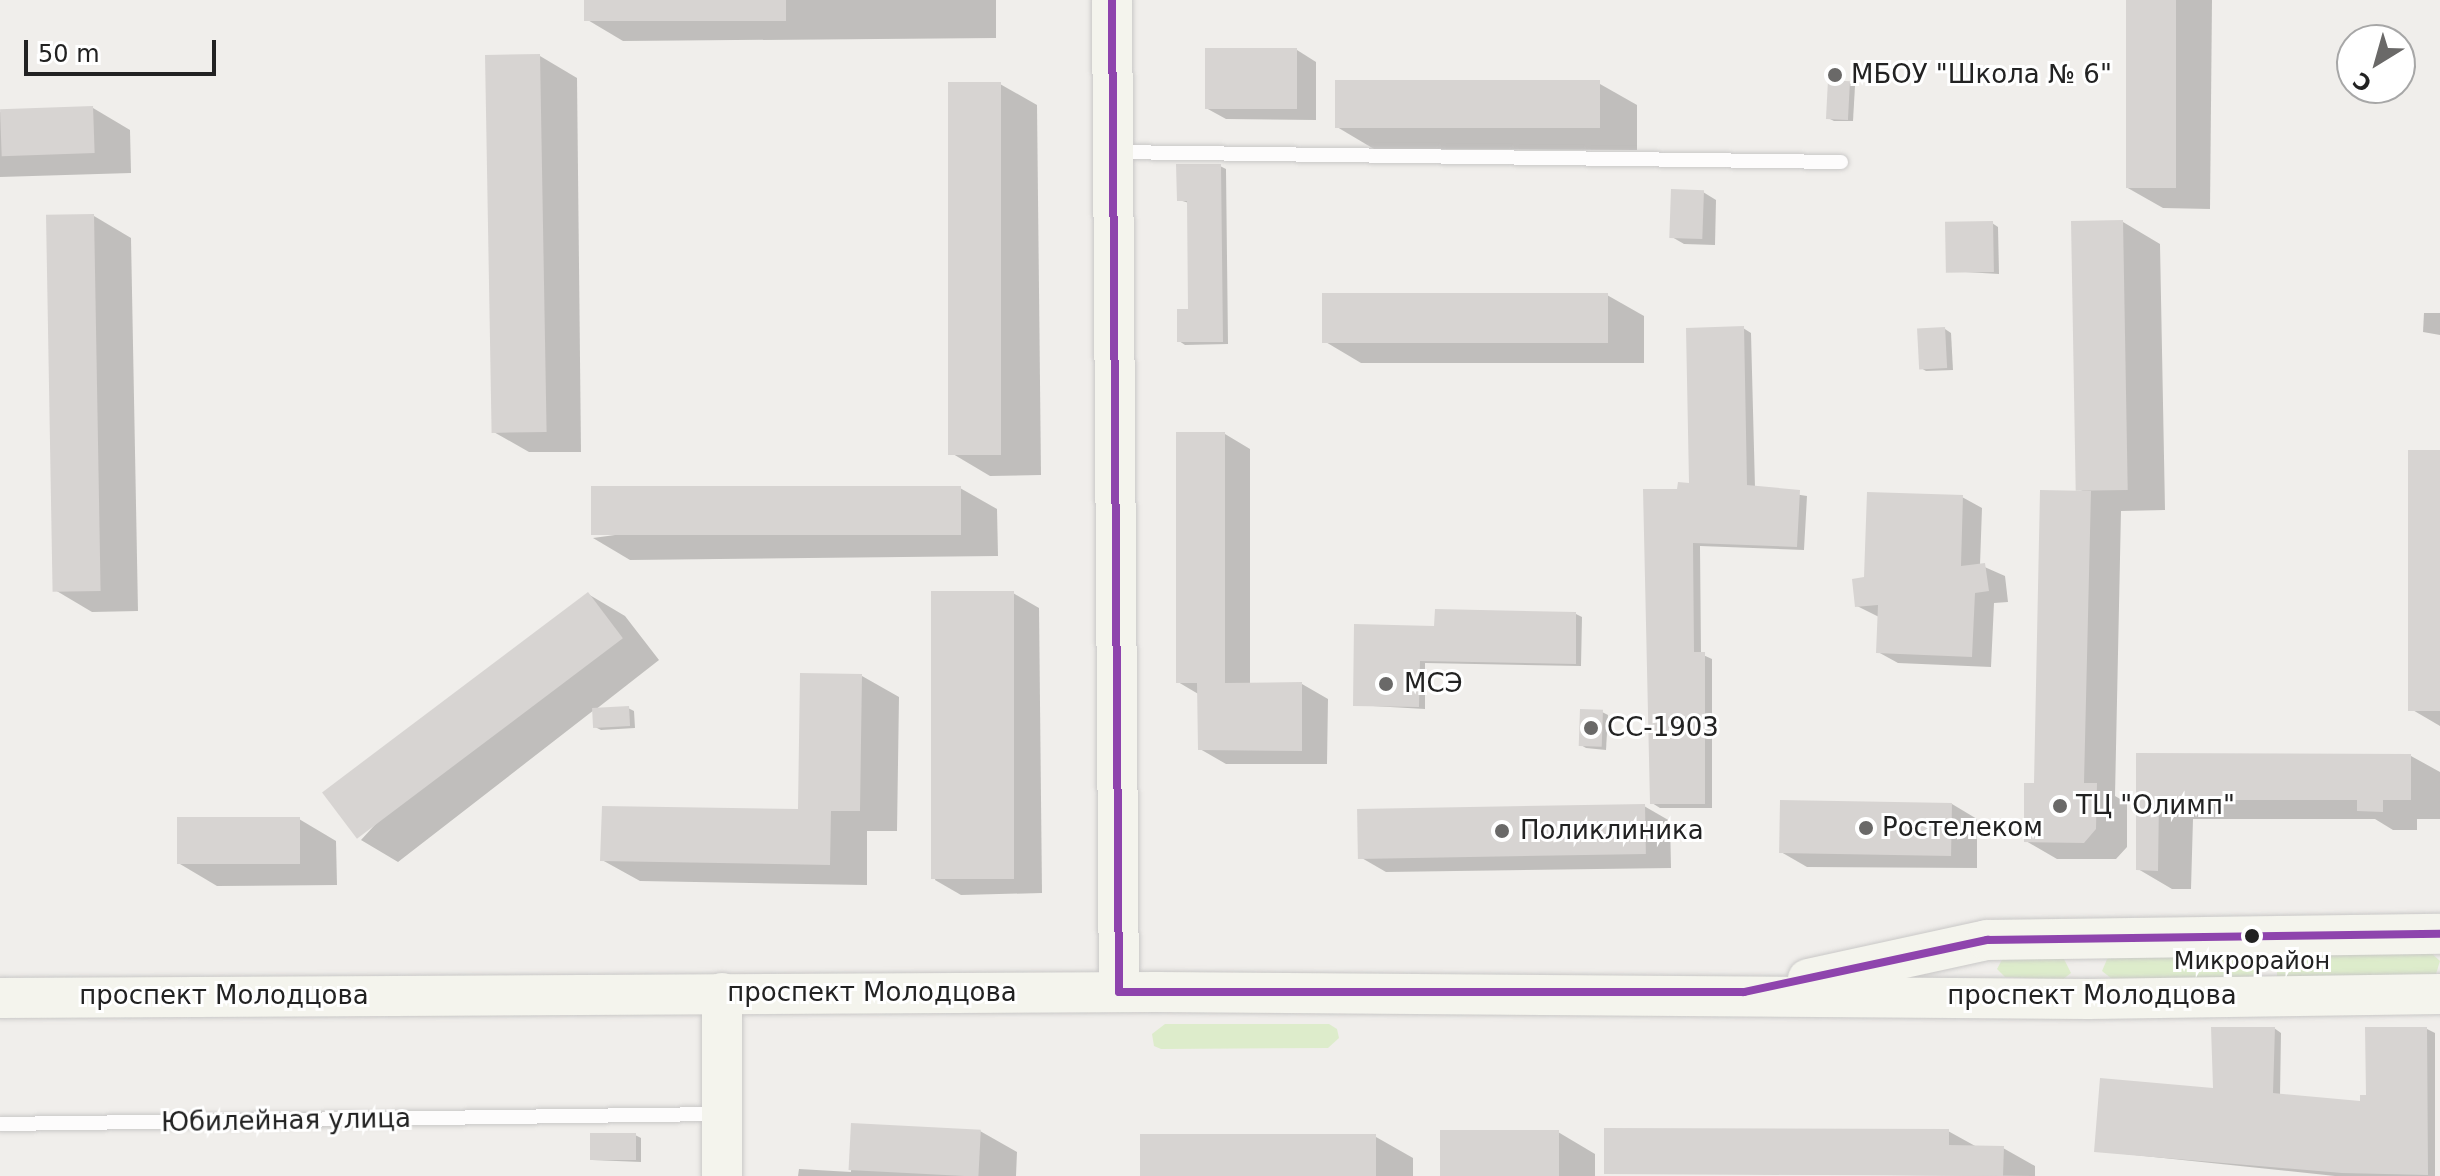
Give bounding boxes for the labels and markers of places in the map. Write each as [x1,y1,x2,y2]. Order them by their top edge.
place label: МБОУ "Школа № 6" [1851,59,2112,91]
marker: МБОУ "Школа № 6" [1826,66,1844,84]
place label: МСЭ [1404,668,1463,700]
marker: МСЭ [1375,673,1397,695]
place label: СС-1903 [1607,712,1719,744]
marker: СС-1903 [1582,719,1600,737]
place label: ТЦ "Олимп" [2076,790,2235,822]
marker: ТЦ "Олимп" [2051,797,2069,815]
place label: Ростелеком [1882,812,2043,844]
place label: Поликлиника [1520,815,1704,847]
marker: Ростелеком [1857,819,1875,837]
marker: Поликлиника [1491,820,1513,842]
marker: Микрорайон [2244,928,2260,944]
place label: Микрорайон [2174,948,2330,976]

